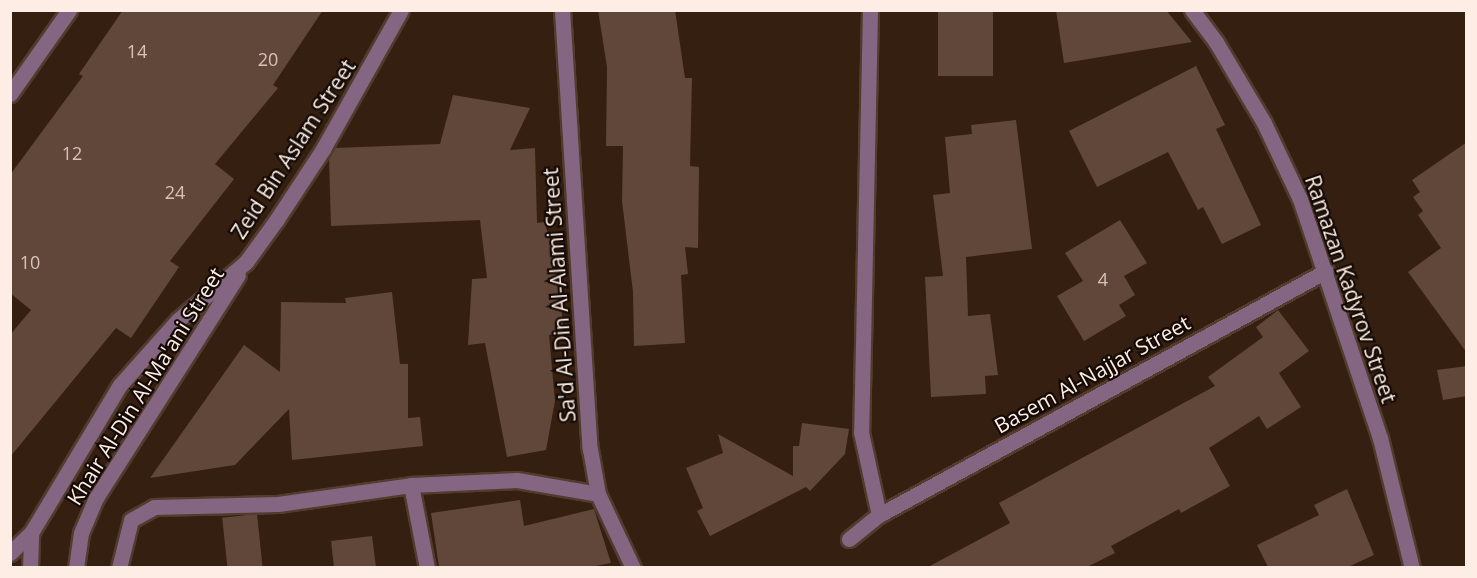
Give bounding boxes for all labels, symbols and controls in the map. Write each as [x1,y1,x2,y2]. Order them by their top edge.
house number: 14 [127,40,147,62]
house number: 20 [258,48,278,70]
street label: Zeid Bin Aslam Street [226,55,360,243]
house number: 12 [62,142,82,164]
street label: Sa'd Al-Din Al-Alami Street [538,167,580,423]
street label: Ramazan Kadyrov Street [1300,172,1402,406]
house number: 24 [165,181,185,203]
house number: 10 [20,251,40,273]
street label: Khair Al-Din Al-Ma'ani Street [61,263,229,509]
house number: 4 [1098,268,1108,290]
street label: Basem Al-Najjar Street [990,310,1194,438]

